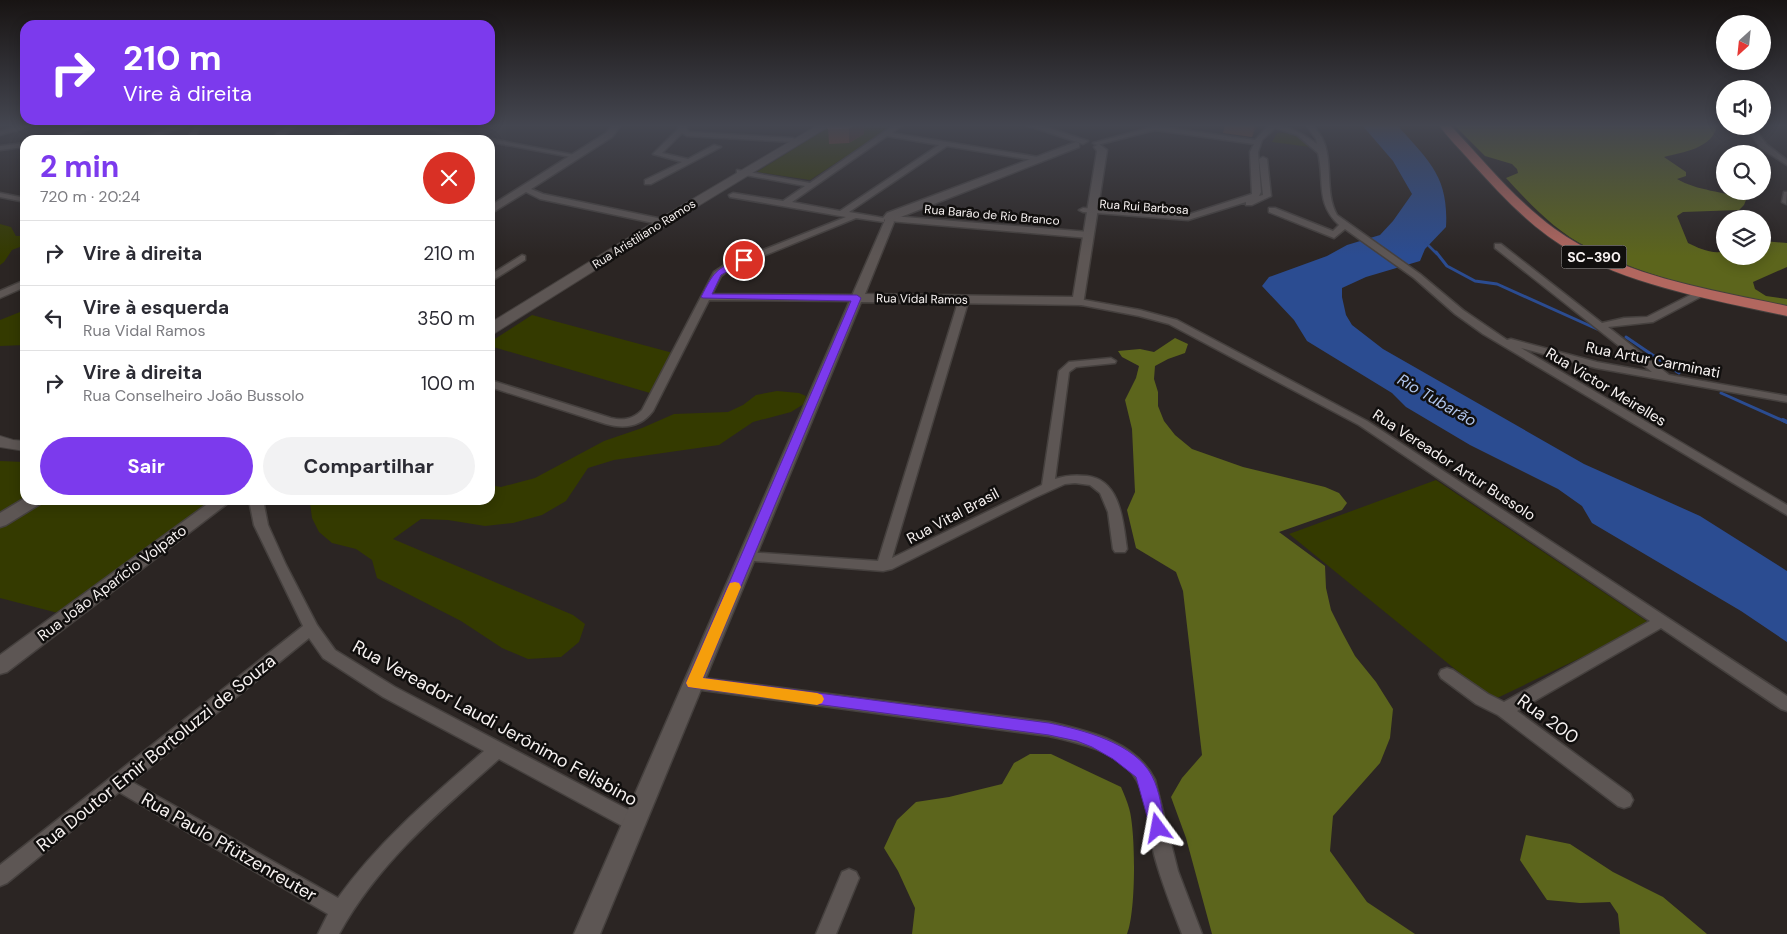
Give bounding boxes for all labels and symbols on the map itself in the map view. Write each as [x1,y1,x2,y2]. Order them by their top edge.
north arrow [1716,15,1771,70]
street label: Rua Aristiliano Ramos [589,196,699,272]
street label: Rua Rui Barbosa [1099,196,1189,218]
street label: Rua Barão de Rio Branco [924,201,1060,229]
pin [723,239,765,281]
road number: SC-390 [1562,246,1626,268]
street label: Rua Vidal Ramos [876,290,968,308]
street label: Rua Artur Carminati [1584,337,1722,383]
street label: Rua Victor Meirelles [1542,343,1670,431]
water label: Rio Tubarão [1394,369,1480,431]
street label: Rua Vereador Artur Bussolo [1369,405,1539,525]
street label: Rua Vital Brasil [903,483,1003,549]
street label: Rua João Aparício Volpato [33,520,191,646]
street label: Rua Vereador Laudi Jerônimo Felisbino [348,634,642,812]
street label: Rua Doutor Emir Bortoluzzi de Souza [31,649,281,857]
street label: Rua 200 [1512,689,1584,749]
street label: Rua Paulo Pfützenreuter [137,787,321,907]
position arrow [1131,801,1183,853]

